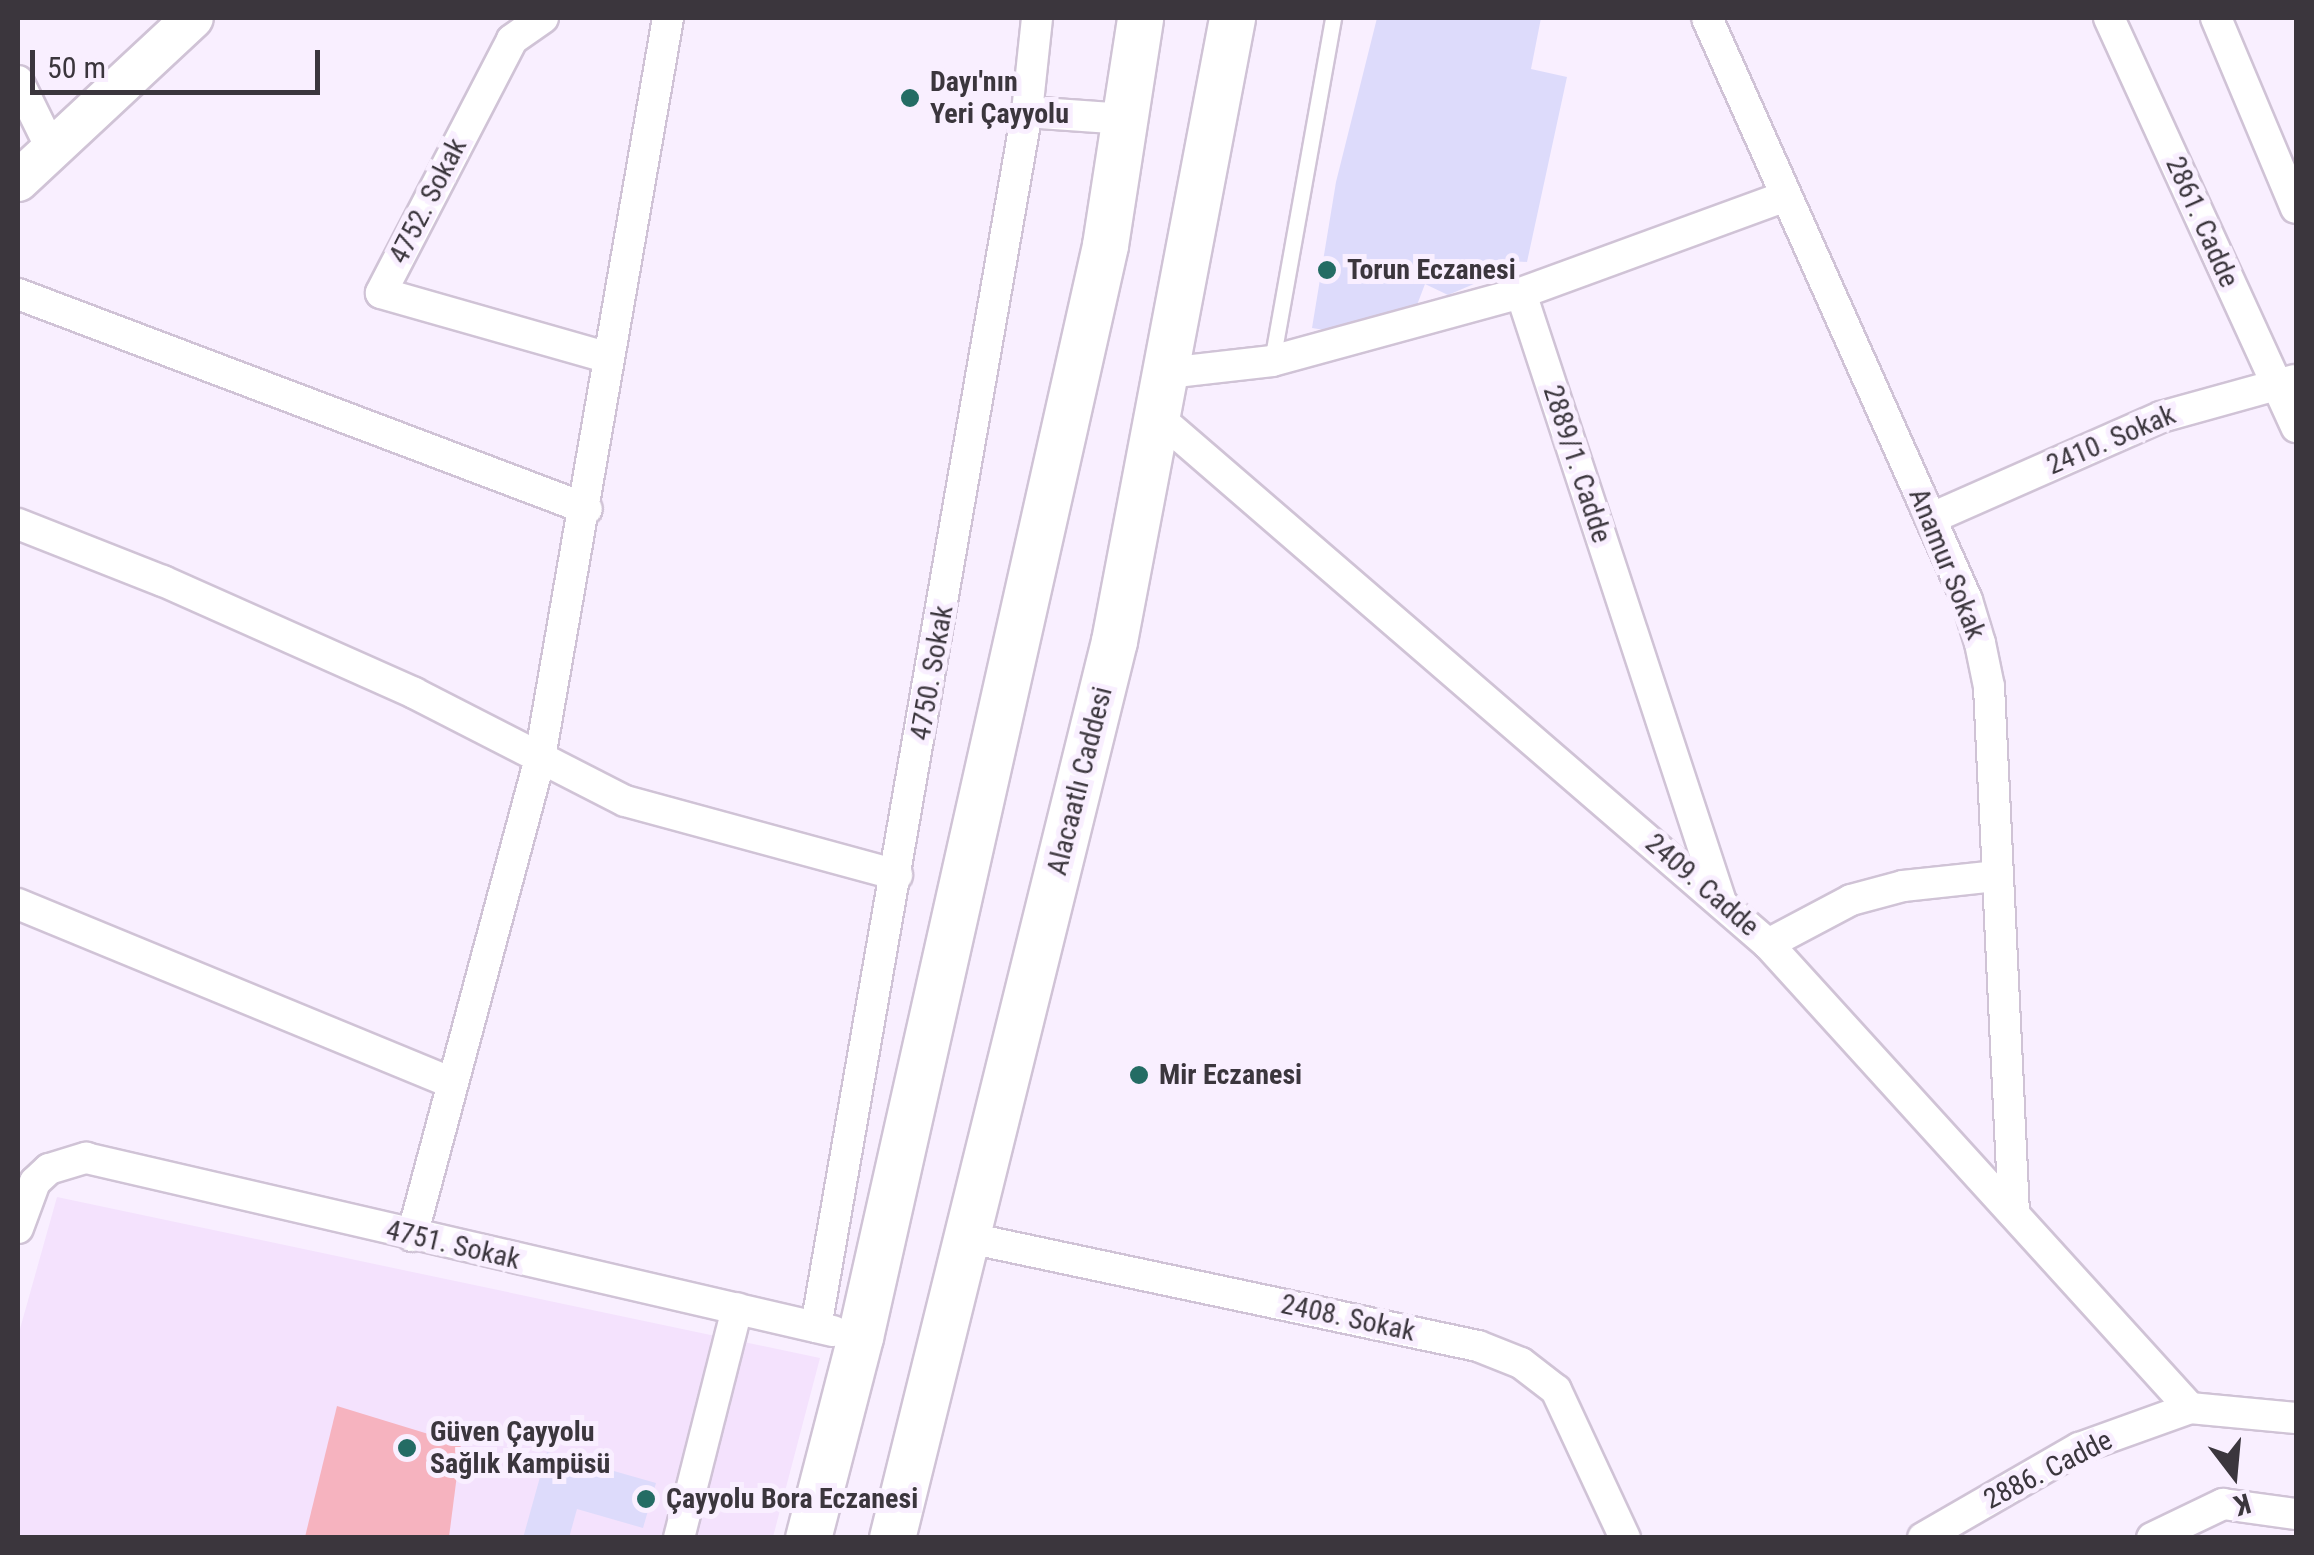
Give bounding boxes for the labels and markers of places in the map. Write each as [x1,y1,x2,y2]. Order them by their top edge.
place label: Dayı'nın Yeri Çayyolu [930,65,1069,131]
marker: Dayı'nın Yeri Çayyolu [899,87,921,109]
place label: Torun Eczanesi [1347,253,1516,287]
marker: Torun Eczanesi [1316,259,1338,281]
place label: Mir Eczanesi [1159,1058,1302,1092]
marker: Mir Eczanesi [1128,1064,1150,1086]
place label: Güven Çayyolu Sağlık Kampüsü [430,1415,610,1481]
marker: Güven Çayyolu Sağlık Kampüsü [394,1435,420,1461]
place label: Çayyolu Bora Eczanesi [666,1482,918,1516]
marker: Çayyolu Bora Eczanesi [635,1488,657,1510]

